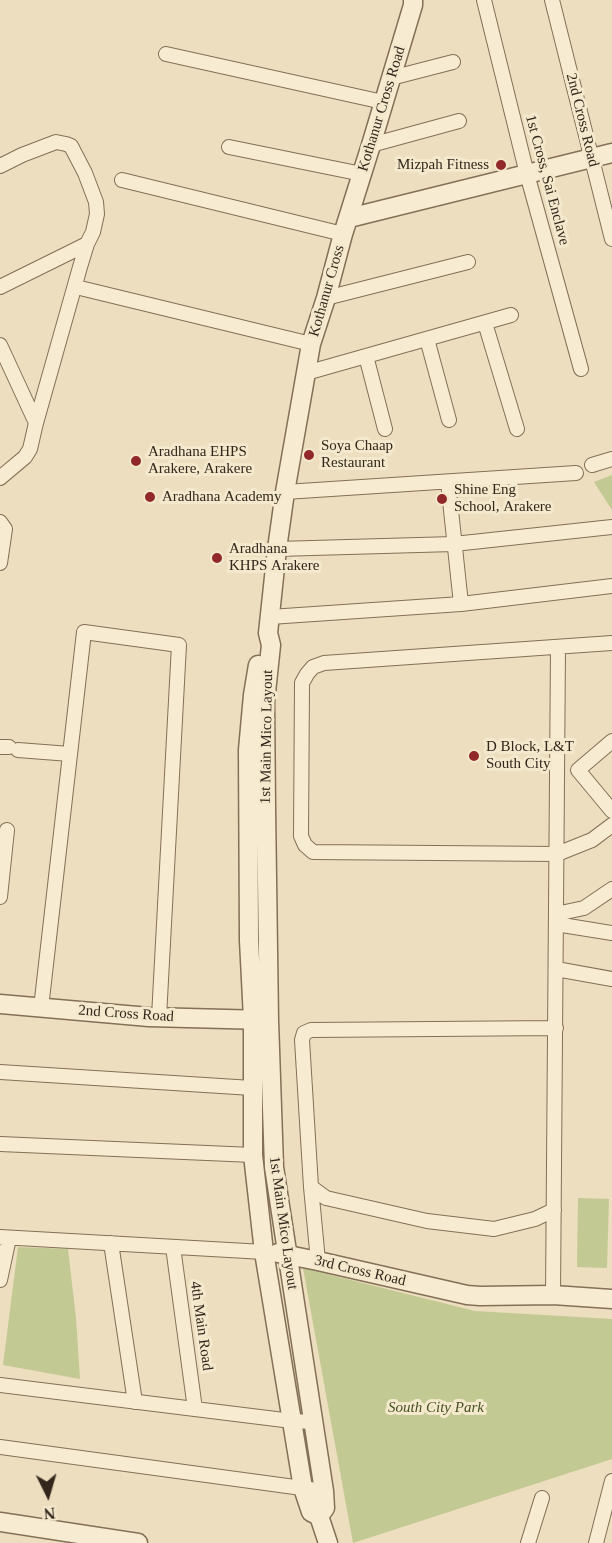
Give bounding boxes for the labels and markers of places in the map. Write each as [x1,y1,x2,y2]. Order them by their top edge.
place label: Mizpah Fitness [397,156,489,174]
marker: Mizpah Fitness [494,158,508,172]
place label: Soya Chaap Restaurant [321,437,393,472]
place label: Aradhana EHPS Arakere, Arakere [148,443,252,478]
marker: Soya Chaap Restaurant [302,448,316,462]
marker: Aradhana EHPS Arakere, Arakere [129,454,143,468]
place label: Shine Eng School, Arakere [454,481,551,516]
place label: Aradhana Academy [162,488,282,506]
marker: Aradhana Academy [143,490,157,504]
marker: Shine Eng School, Arakere [435,492,449,506]
place label: Aradhana KHPS Arakere [229,540,319,575]
marker: Aradhana KHPS Arakere [210,551,224,565]
place label: D Block, L&T South City [486,738,574,773]
marker: D Block, L&T South City [467,749,481,763]

